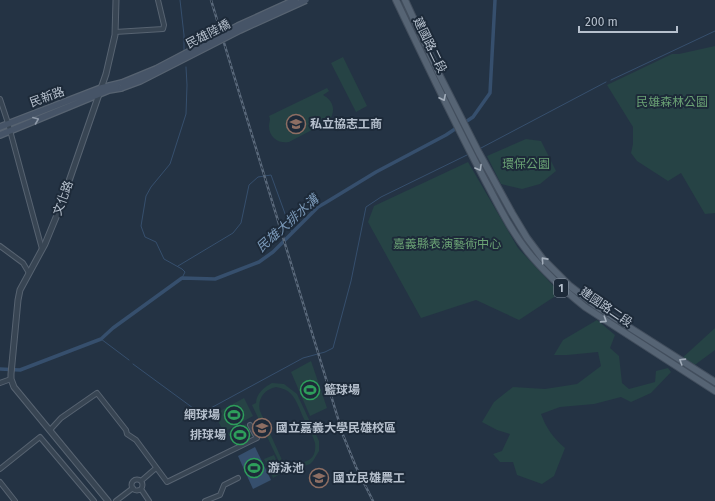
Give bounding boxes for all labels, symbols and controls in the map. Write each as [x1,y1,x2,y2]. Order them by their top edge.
scale bar [579,8,677,34]
street label: 建國路二段 [411,15,449,75]
text: 200 m [585,15,618,29]
street label: 民雄陸橋 [183,17,233,51]
street label: 民新路 [28,84,66,110]
one-way arrow [439,94,446,101]
park label: 民雄森林公園 [636,95,708,109]
school or university icon: 私立協志工商 [285,113,307,135]
one-way arrow [32,117,40,125]
place label: 私立協志工商 [310,117,382,131]
park label: 環保公園 [502,157,550,171]
one-way arrow [474,164,481,171]
street label: 文化路 [50,179,76,217]
water label: 民雄大排水溝 [253,190,323,255]
park label: 嘉義縣表演藝術中心 [393,237,501,251]
one-way arrow [541,257,549,265]
road number: 1 [554,279,568,297]
street label: 建國路二段 [577,284,635,330]
one-way arrow [600,315,607,322]
one-way arrow [679,358,686,366]
sports icon: 籃球場 [299,379,321,401]
place label: 籃球場 [324,383,360,397]
sports icon: 網球場 [223,404,245,426]
place label: 網球場 [184,408,220,422]
school or university icon: 國立嘉義大學民雄校區 [251,417,273,439]
place label: 國立嘉義大學民雄校區 [276,421,396,435]
sports icon: 排球場 [229,424,251,446]
place label: 排球場 [190,428,226,442]
sports icon: 游泳池 [243,457,265,479]
place label: 游泳池 [268,461,304,475]
school or university icon: 國立民雄農工 [308,467,330,489]
place label: 國立民雄農工 [333,471,405,485]

